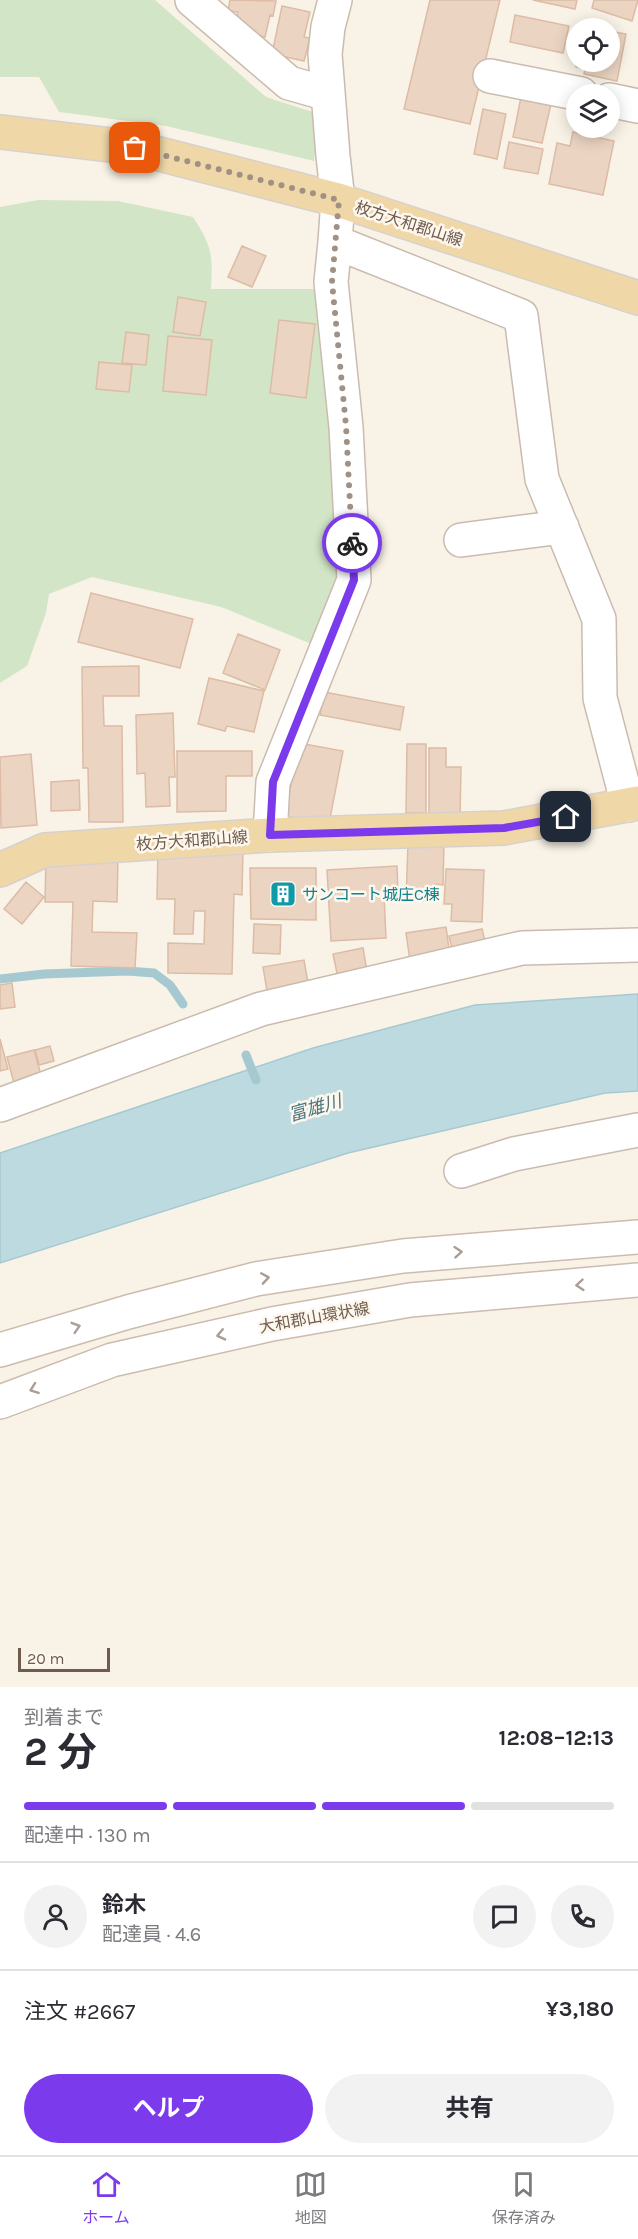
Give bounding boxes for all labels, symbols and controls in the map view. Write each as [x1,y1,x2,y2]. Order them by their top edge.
map controls [566,18,620,138]
button: locate [566,18,620,72]
button: layers [566,84,620,138]
pin [109,122,160,173]
icon: bag [118,131,151,164]
street label: 枚方大和郡山線 [353,197,465,250]
courier [322,513,382,573]
icon: bike [336,527,369,560]
pin [540,791,591,842]
icon: home [549,800,582,833]
street label: 枚方大和郡山線 [136,827,249,854]
building icon: サンコート城庄C棟 [268,879,298,909]
place label: サンコート城庄C棟 [302,885,440,904]
water label: 富雄川 [286,1089,346,1126]
one-way arrow [453,1246,462,1259]
one-way arrow [260,1272,269,1284]
one-way arrow [575,1278,584,1291]
street label: 大和郡山環状線 [257,1298,371,1337]
one-way arrow [70,1322,81,1334]
one-way arrow [216,1328,226,1341]
one-way arrow [29,1382,40,1394]
scale bar [18,1645,110,1672]
text: 20 m [27,1649,65,1668]
text: 到着まで [24,1706,104,1729]
text: 12:08–12:13 [499,1725,614,1751]
text: 2 分 [24,1729,96,1775]
text: 配達中 · 130 m [24,1824,151,1847]
button: person [24,1885,87,1948]
button: chat [473,1885,536,1948]
button: phone [551,1885,614,1948]
text: 鈴木 [102,1892,146,1918]
text: 配達員 · 4.6 [102,1923,201,1946]
text: ¥3,180 [546,1996,614,2022]
text: 注文 #2667 [24,1999,135,2025]
button: ヘルプ [24,2074,313,2143]
button: 共有 [325,2074,614,2143]
tab: ホーム [82,2168,130,2228]
tab: 地図 [294,2168,327,2228]
tab: 保存済み [492,2168,556,2228]

